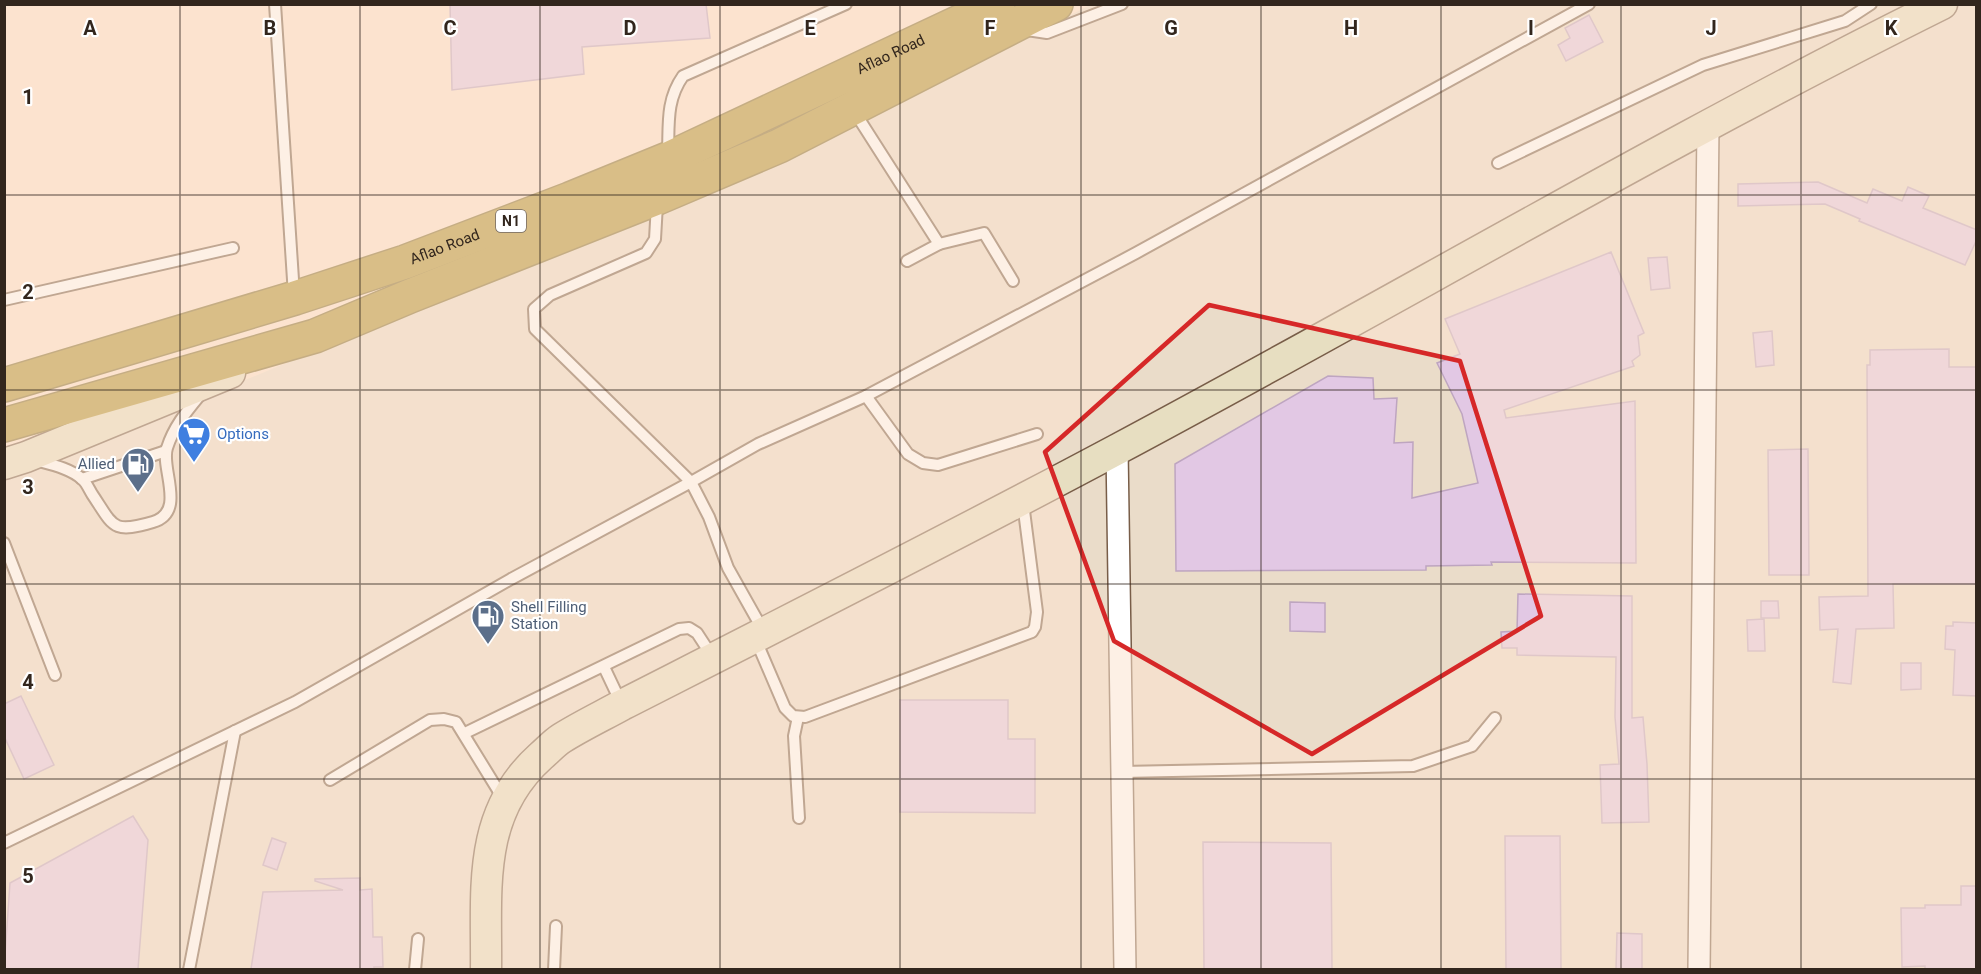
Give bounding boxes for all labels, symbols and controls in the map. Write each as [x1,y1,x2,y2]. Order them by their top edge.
text: A [83,16,97,40]
text: B [264,16,276,40]
text: C [443,16,457,40]
text: D [624,16,637,40]
text: E [804,16,816,40]
text: F [985,16,996,40]
text: G [1164,16,1178,40]
text: H [1344,16,1358,40]
text: I [1528,16,1534,40]
text: J [1705,16,1717,40]
text: K [1885,16,1898,40]
street label: Aflao Road [854,31,928,78]
text: 1 [22,85,34,109]
road number: N1 [496,210,526,232]
street label: Aflao Road [407,225,482,268]
text: 2 [22,280,34,304]
supermarket icon: Options [176,416,212,463]
place label: Options [217,425,269,443]
fuel station icon: Allied [120,446,156,493]
place label: Allied [78,455,115,473]
text: 3 [22,475,34,499]
fuel station icon: Shell Filling Station [470,598,506,645]
place label: Shell Filling Station [511,598,587,633]
text: 4 [22,670,34,694]
text: 5 [22,864,34,888]

